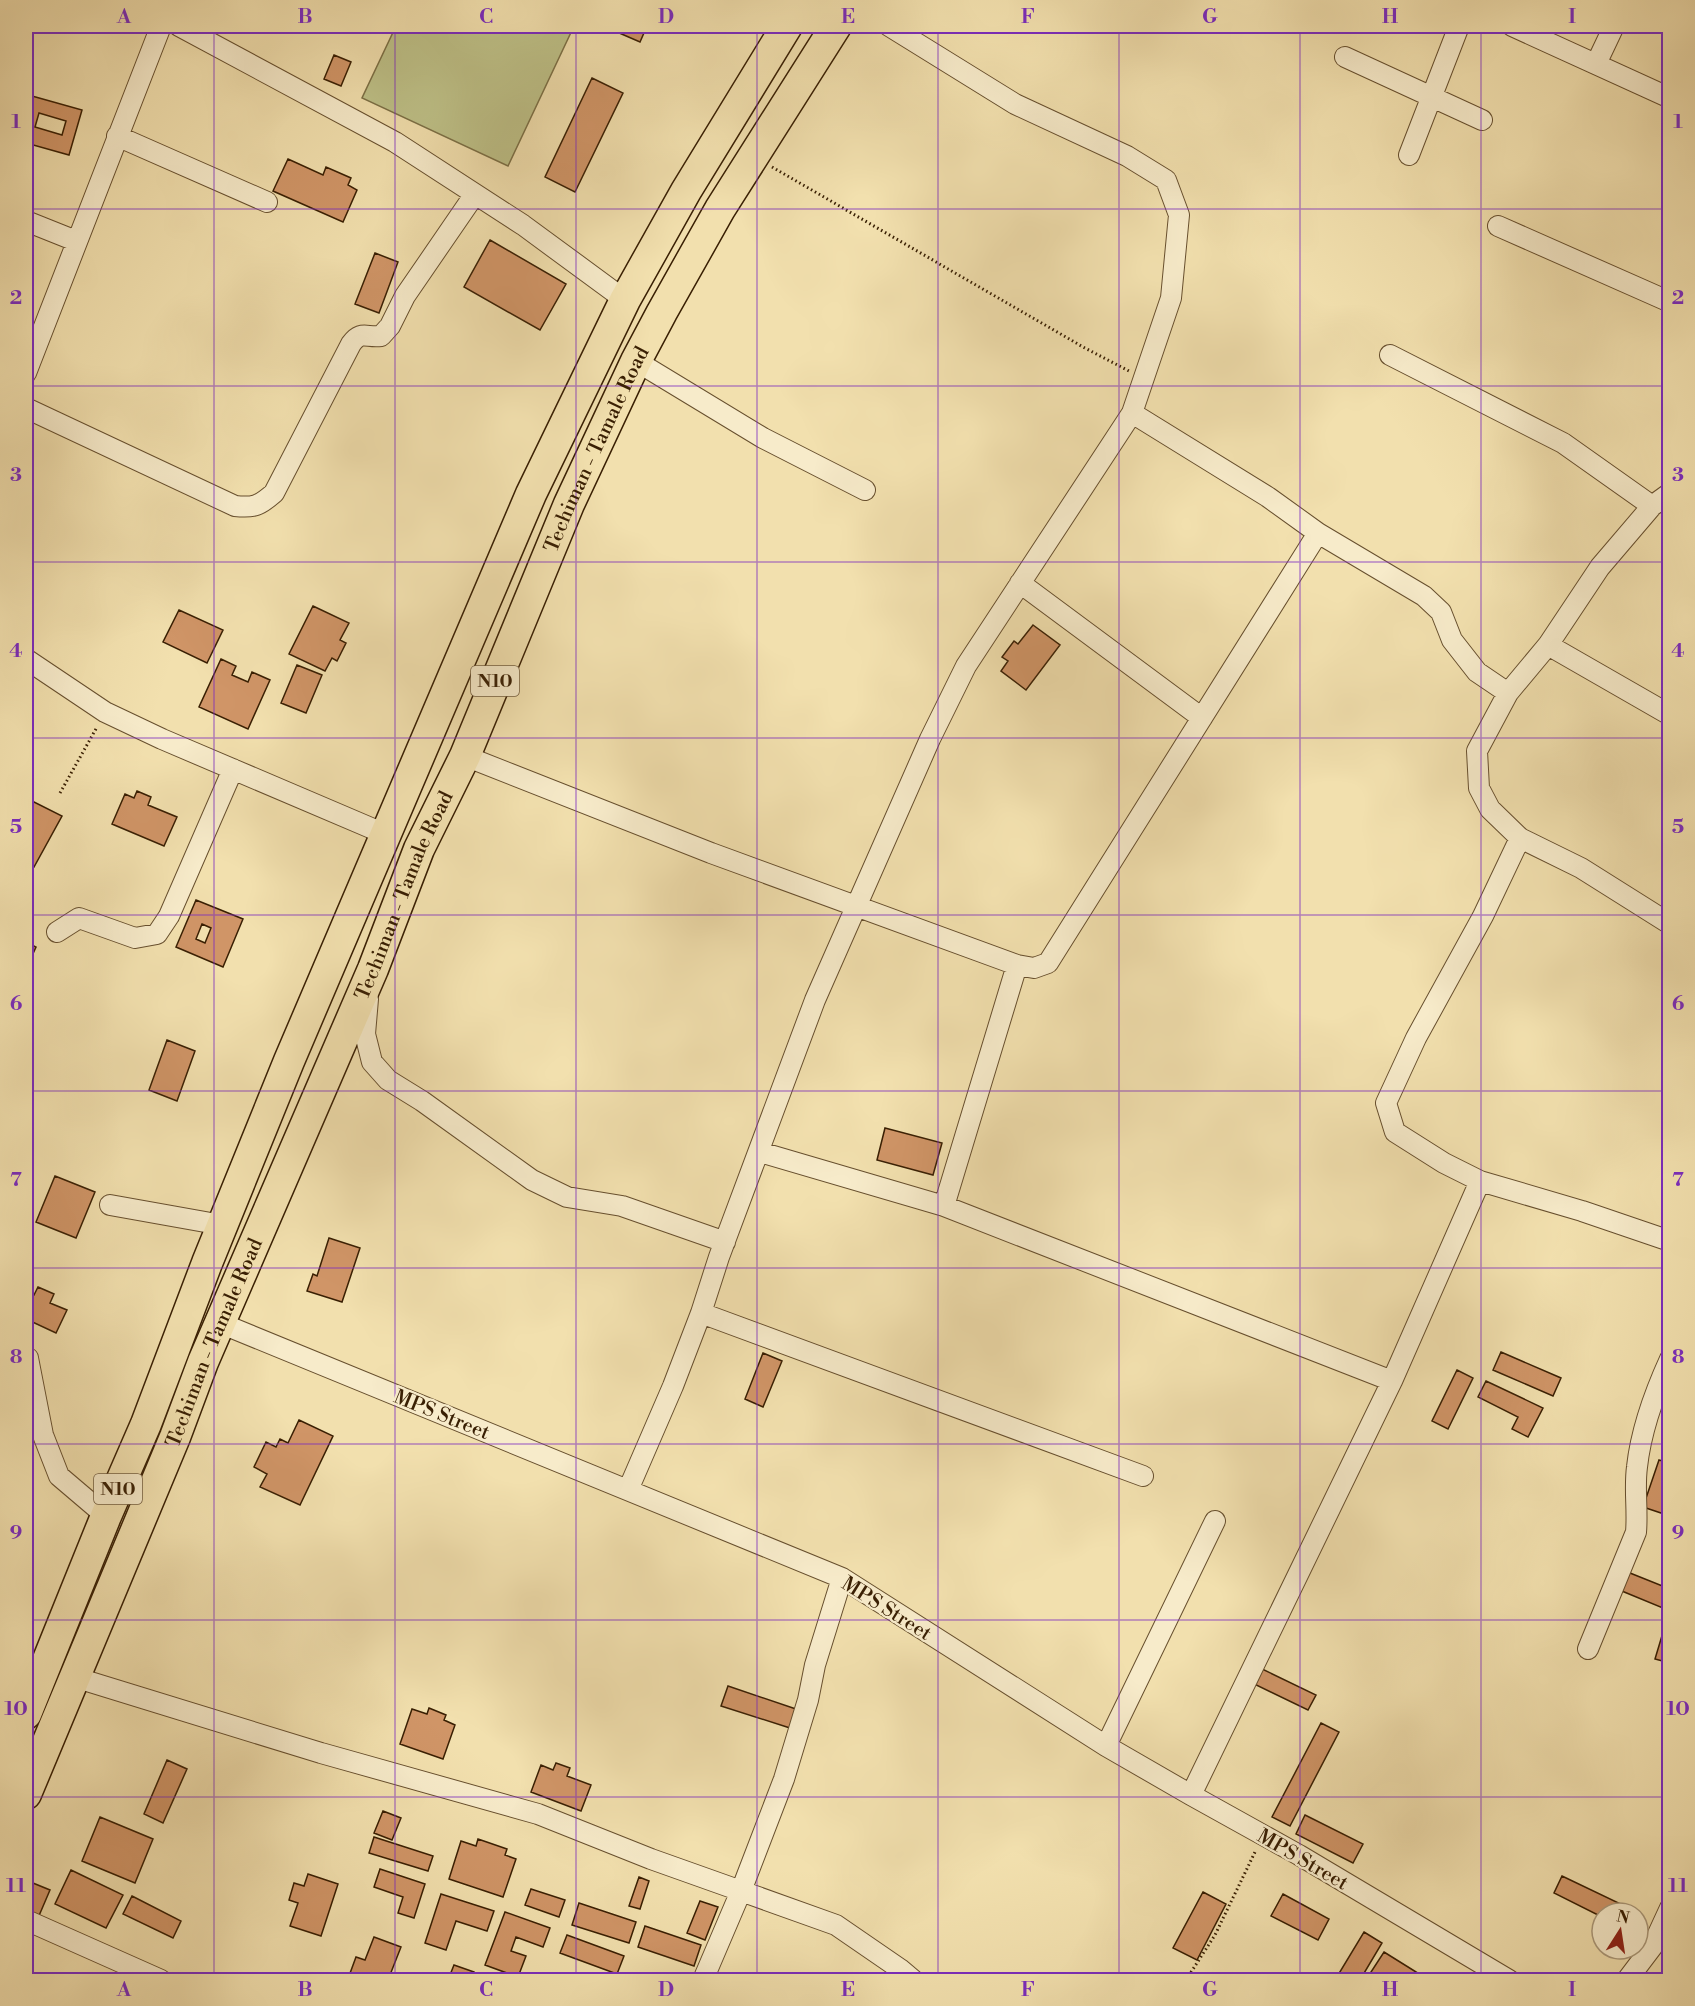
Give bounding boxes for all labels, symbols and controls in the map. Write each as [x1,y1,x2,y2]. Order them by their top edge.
text: A [116,5,132,30]
text: B [297,5,313,30]
text: C [479,5,493,30]
text: D [658,5,674,30]
text: E [841,5,855,30]
text: F [1021,5,1035,30]
text: G [1202,5,1218,30]
text: H [1382,5,1399,30]
text: I [1568,5,1576,30]
text: 1 [11,110,21,135]
text: 1 [1673,110,1683,135]
text: 2 [10,286,22,311]
text: 2 [1672,286,1684,311]
street label: Techiman - Tamale Road [539,342,656,556]
text: 3 [10,463,22,488]
text: 3 [1672,463,1684,488]
text: 4 [9,639,23,664]
text: 4 [1671,639,1685,664]
road number: N10 [471,666,519,696]
street label: Techiman - Tamale Road [350,787,460,1004]
text: 5 [10,815,22,840]
text: 5 [1672,815,1684,840]
text: 6 [10,992,23,1017]
text: 6 [1672,992,1685,1017]
text: 7 [10,1168,22,1193]
text: 7 [1672,1168,1684,1193]
street label: Techiman - Tamale Road [161,1234,269,1451]
text: 8 [10,1345,23,1370]
text: 8 [1672,1345,1685,1370]
street label: MPS Street [390,1385,493,1446]
road number: N10 [94,1474,142,1504]
text: 9 [10,1521,22,1546]
text: 9 [1672,1521,1684,1546]
street label: MPS Street [837,1572,936,1647]
text: 10 [4,1697,28,1722]
text: 10 [1666,1697,1690,1722]
street label: MPS Street [1252,1824,1352,1896]
text: 11 [6,1874,26,1899]
text: 11 [1668,1874,1688,1899]
north arrow [1590,1901,1650,1961]
text: N [1615,1906,1632,1928]
text: A [116,1978,132,2003]
text: B [297,1978,313,2003]
text: C [479,1978,493,2003]
text: D [658,1978,674,2003]
text: E [841,1978,855,2003]
text: F [1021,1978,1035,2003]
text: G [1202,1978,1218,2003]
text: H [1382,1978,1399,2003]
text: I [1568,1978,1576,2003]

